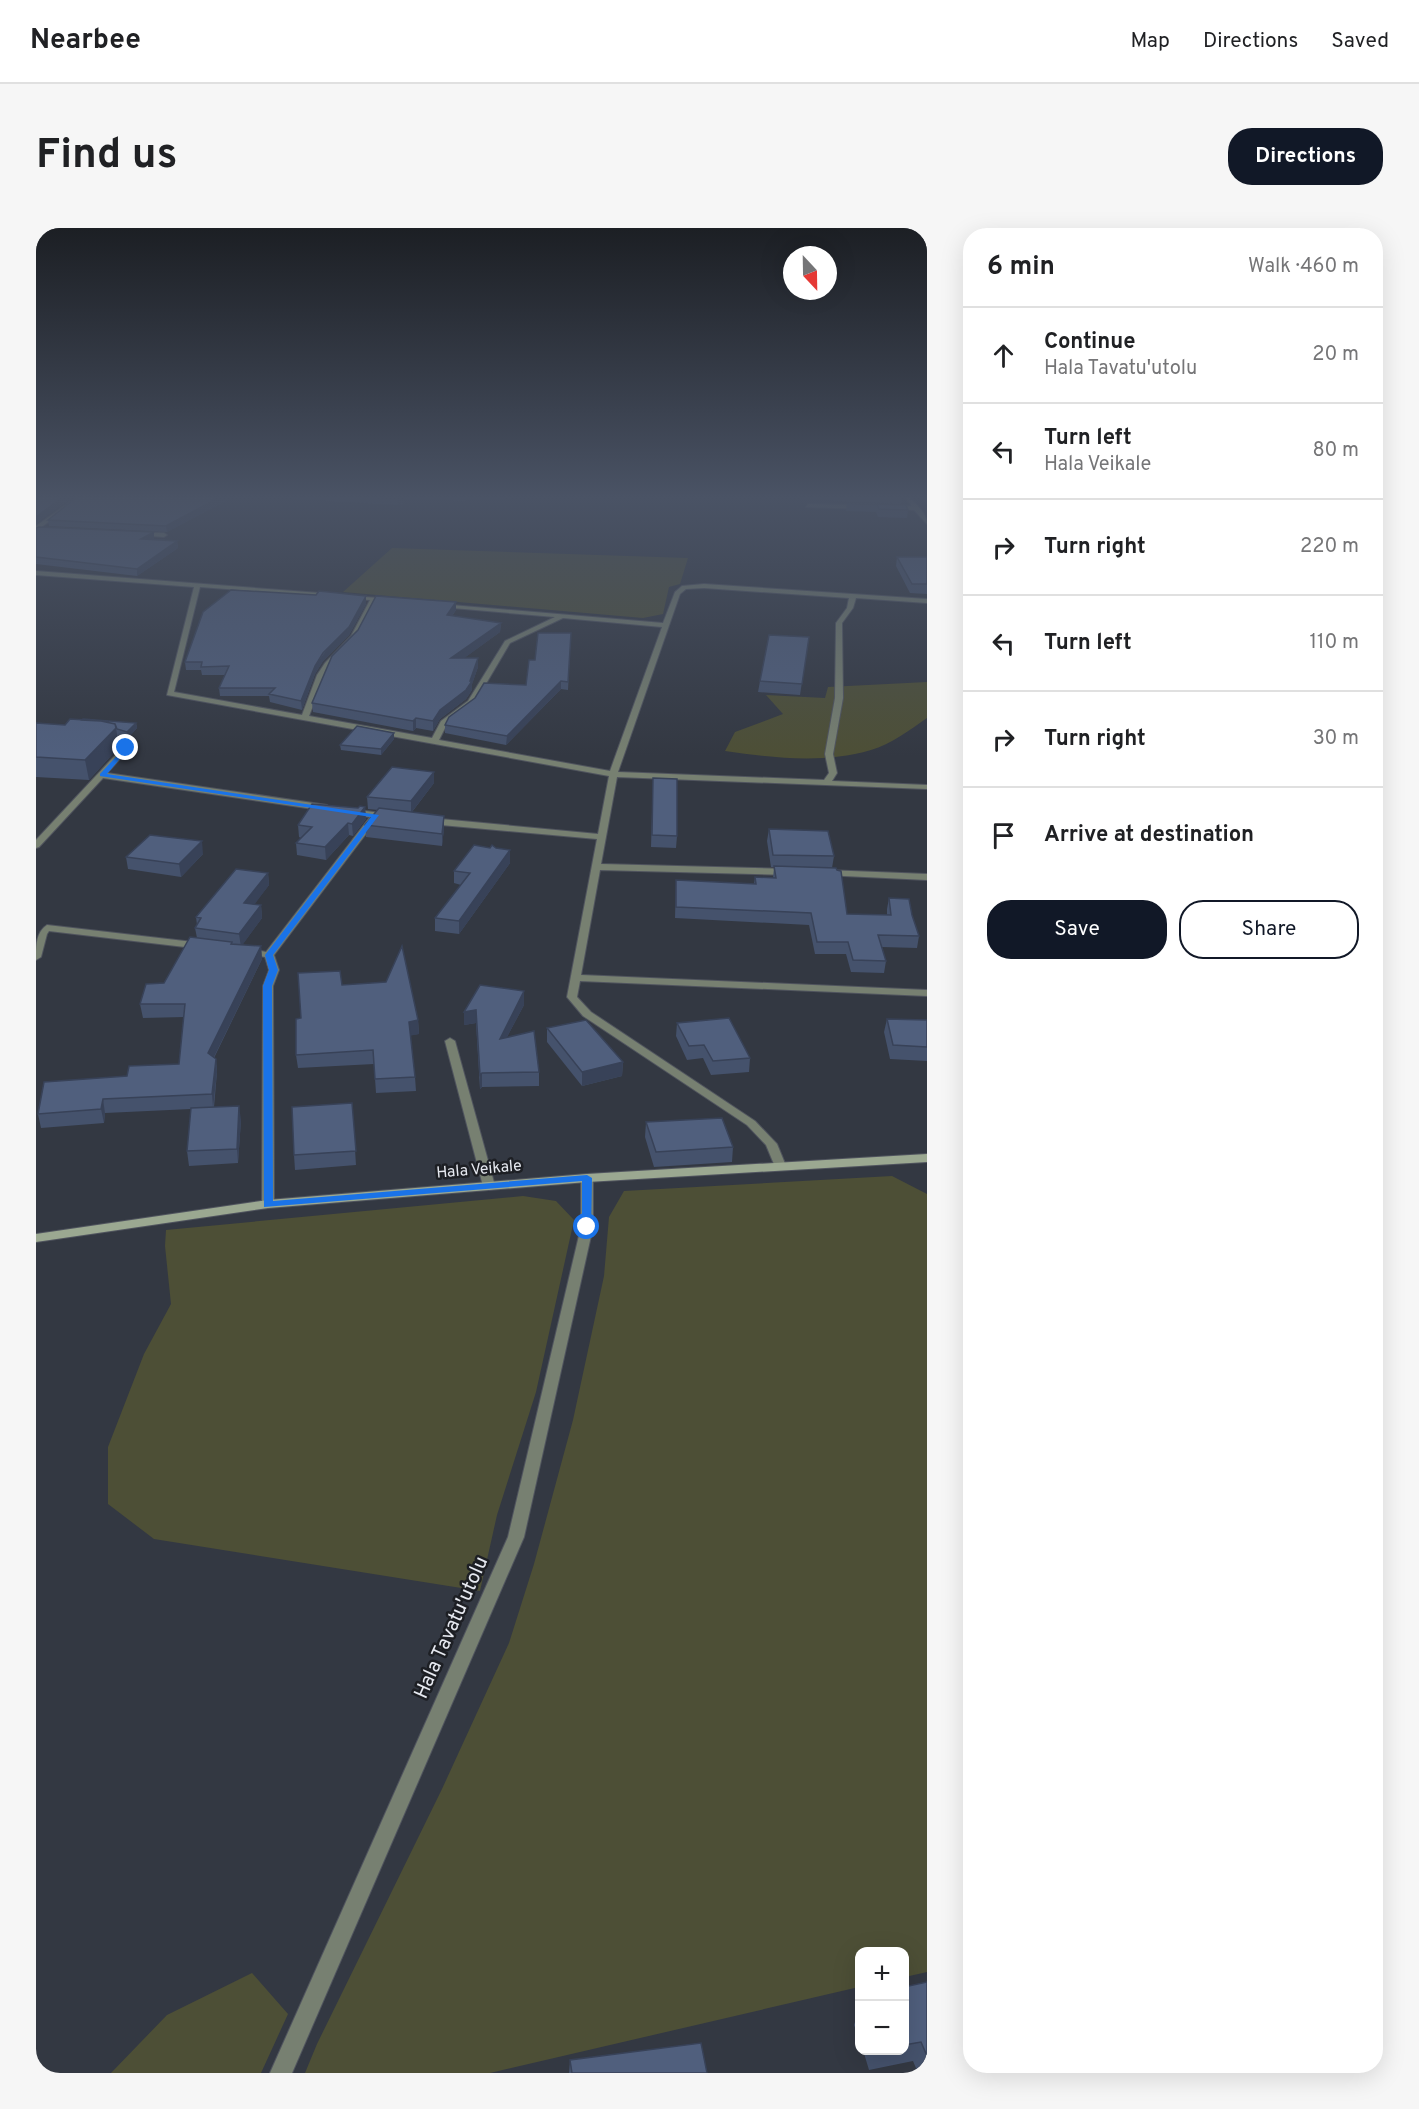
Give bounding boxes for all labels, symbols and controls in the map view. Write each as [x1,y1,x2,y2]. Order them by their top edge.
text: Nearbee [30,23,141,59]
text: Map [1130,28,1170,55]
text: Directions [1203,28,1298,55]
text: Saved [1331,28,1389,55]
button: Directions [1228,128,1383,185]
text: Find us [36,130,177,183]
north arrow [783,246,837,300]
text: 6 min [987,251,1055,284]
text: Walk · 460 m [1248,254,1359,280]
text: Continue [1044,329,1135,356]
icon: ahead [987,339,1020,372]
text: 20 m [1312,342,1359,368]
text: Hala Tavatu'utolu [1044,356,1197,382]
text: Turn left [1044,425,1132,452]
icon: left [987,435,1020,468]
text: 80 m [1313,438,1359,464]
text: Hala Veikale [1044,452,1151,478]
icon: right [987,531,1020,564]
text: Turn right [1044,534,1146,561]
text: 220 m [1300,534,1359,560]
icon: left [987,627,1020,660]
text: Turn left [1044,630,1132,657]
text: 110 m [1310,630,1359,656]
icon: right [987,723,1020,756]
text: Turn right [1044,726,1146,753]
text: 30 m [1313,726,1359,752]
route end [112,734,138,760]
icon: arrive [987,819,1020,852]
text: Arrive at destination [1044,822,1254,849]
button: Save [987,900,1167,959]
button: Share [1179,900,1359,959]
street label: Hala Veikale [435,1156,523,1184]
route start [573,1213,599,1239]
street label: Hala Tavatu'utolu [409,1553,495,1703]
map controls [855,1947,909,2055]
button: + [855,1947,909,2001]
button: − [855,2001,909,2055]

